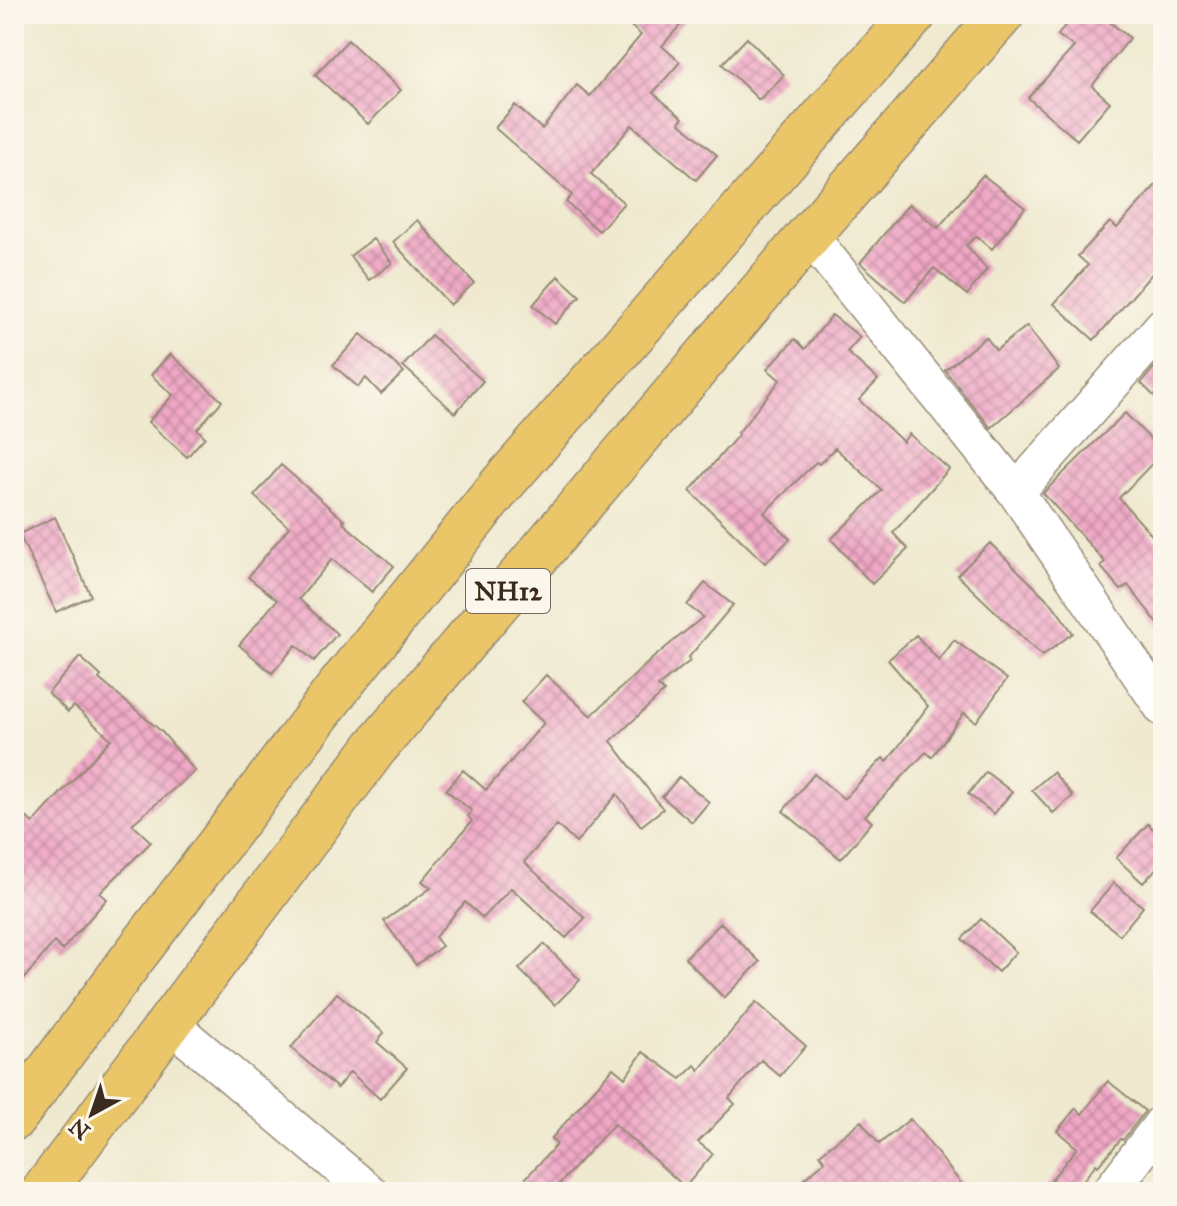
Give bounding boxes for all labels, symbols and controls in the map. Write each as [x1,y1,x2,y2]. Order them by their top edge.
road number: NH12 [466,569,550,613]
north arrow [52,1074,132,1154]
text: N [63,1112,95,1145]

